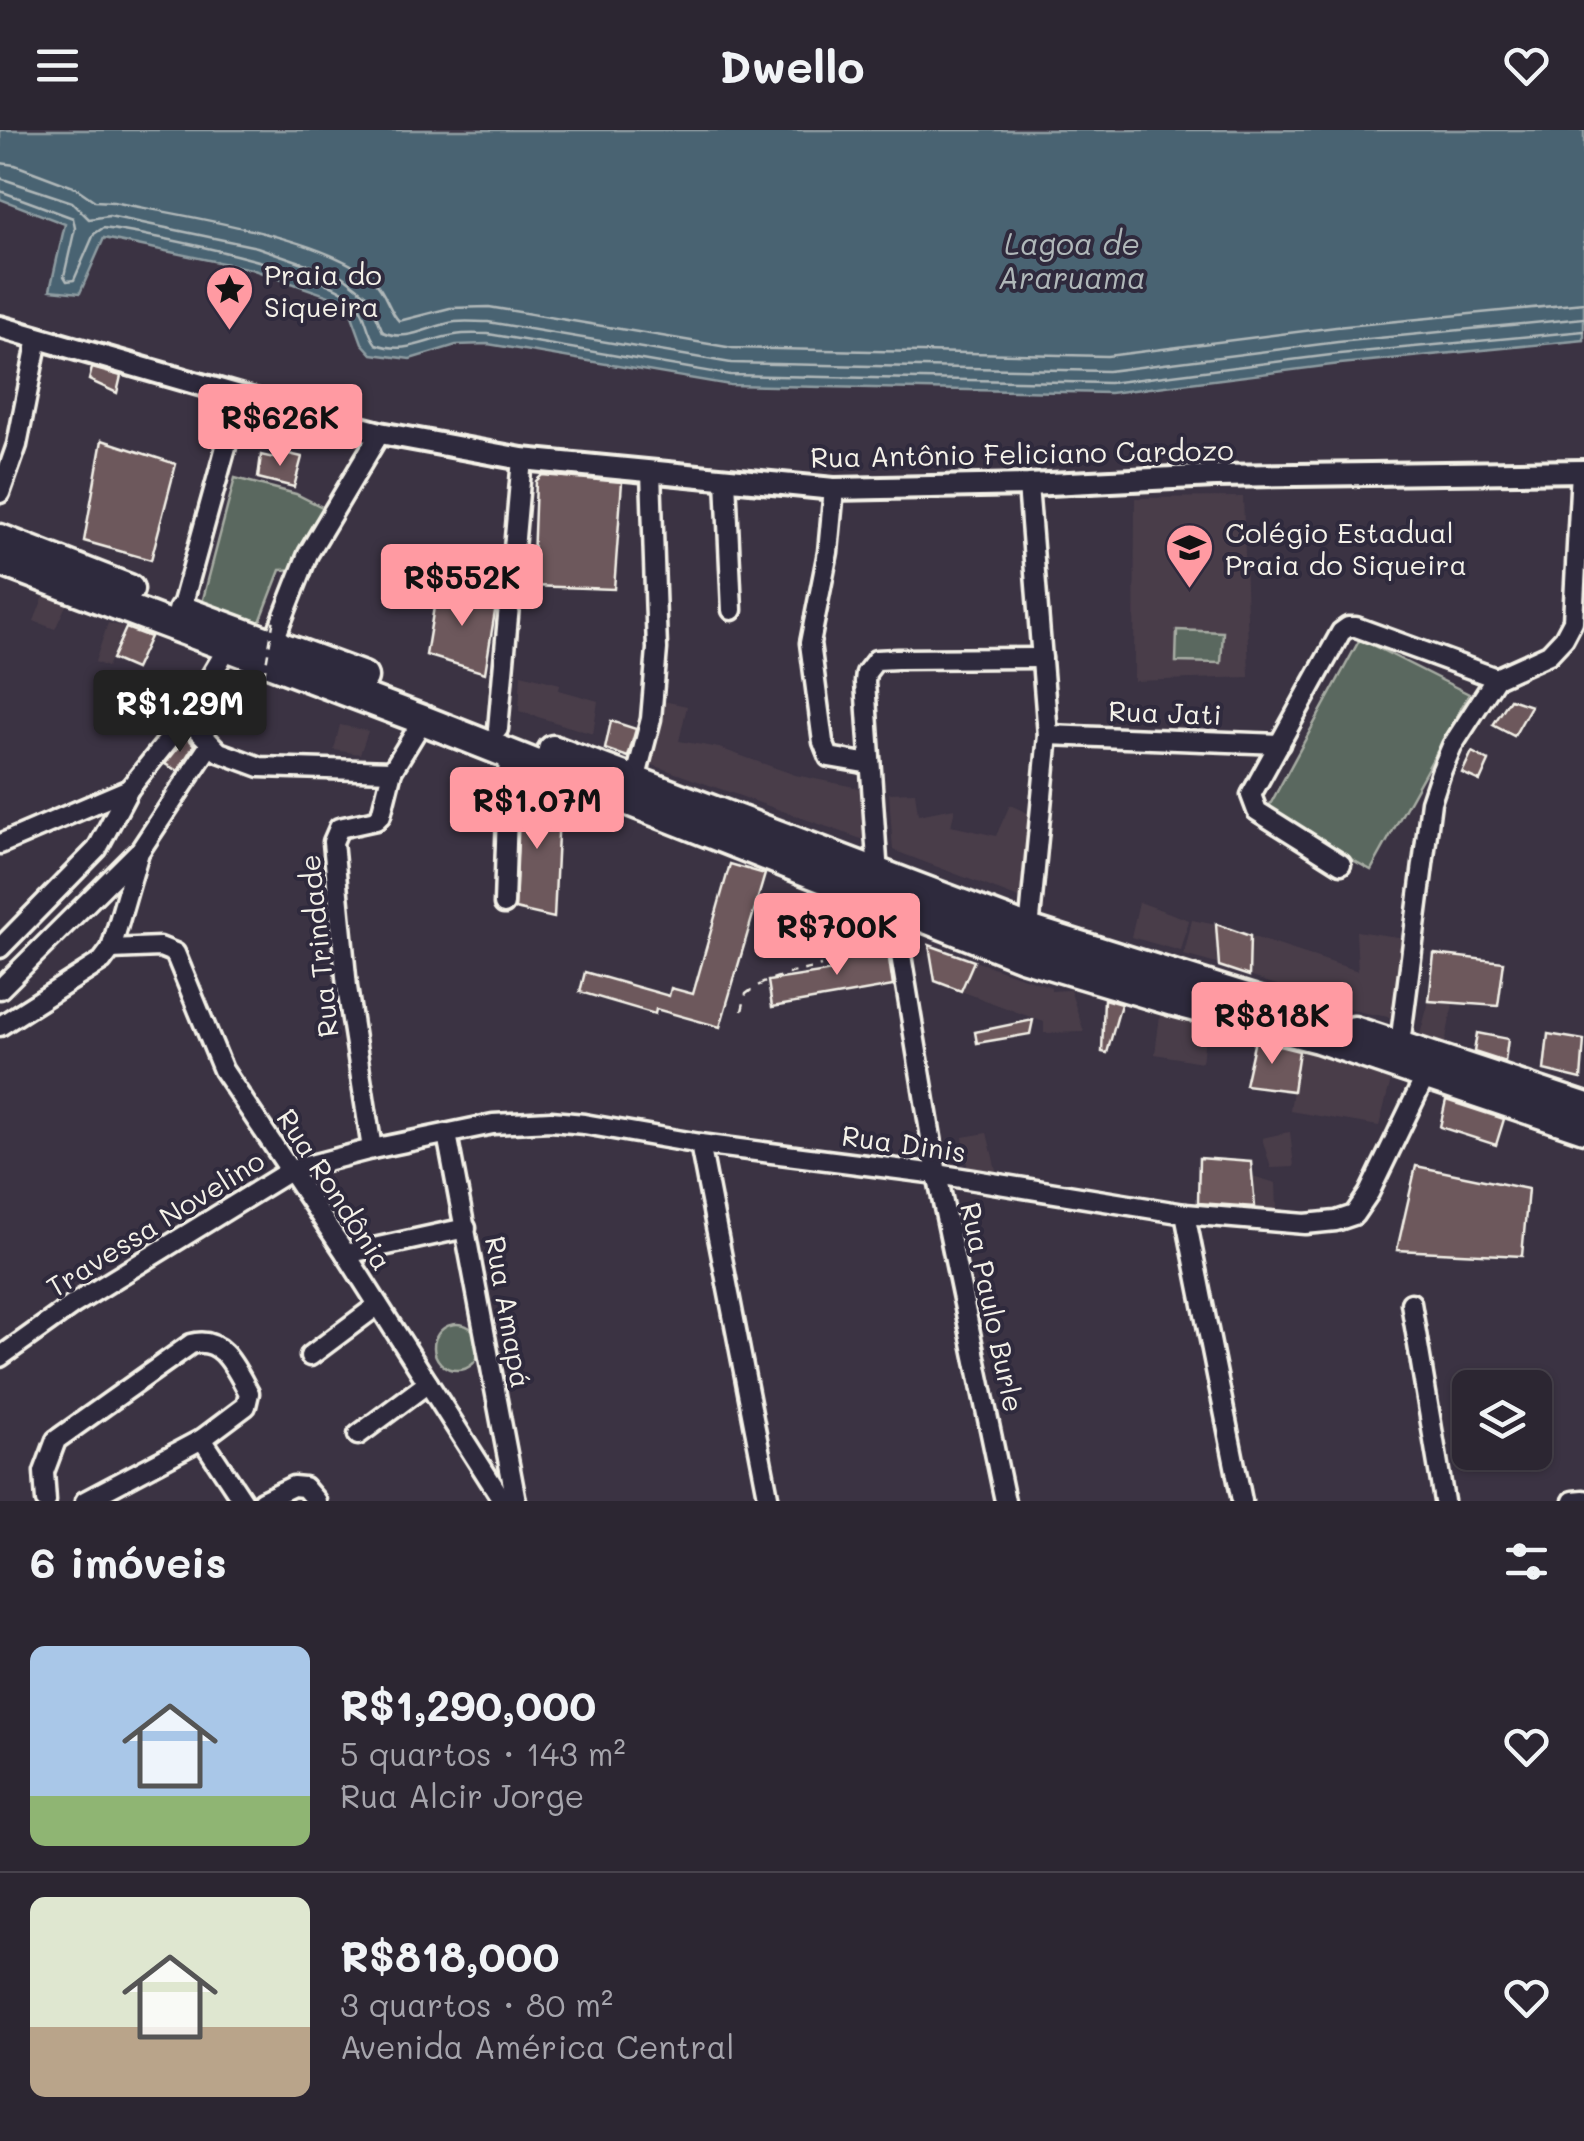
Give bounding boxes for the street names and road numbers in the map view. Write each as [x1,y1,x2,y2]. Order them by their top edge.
street label: Rua Antônio Feliciano Cardozo [810,431,1234,475]
street label: Rua Jati [1108,692,1222,732]
street label: Rua Trindade [290,853,346,1039]
street label: Rua Rondônia [269,1101,401,1277]
street label: Rua Dinis [840,1116,968,1170]
street label: Travessa Novelino [39,1141,271,1305]
street label: Rua Paulo Burle [953,1199,1033,1415]
street label: Rua Amapá [478,1233,540,1391]

